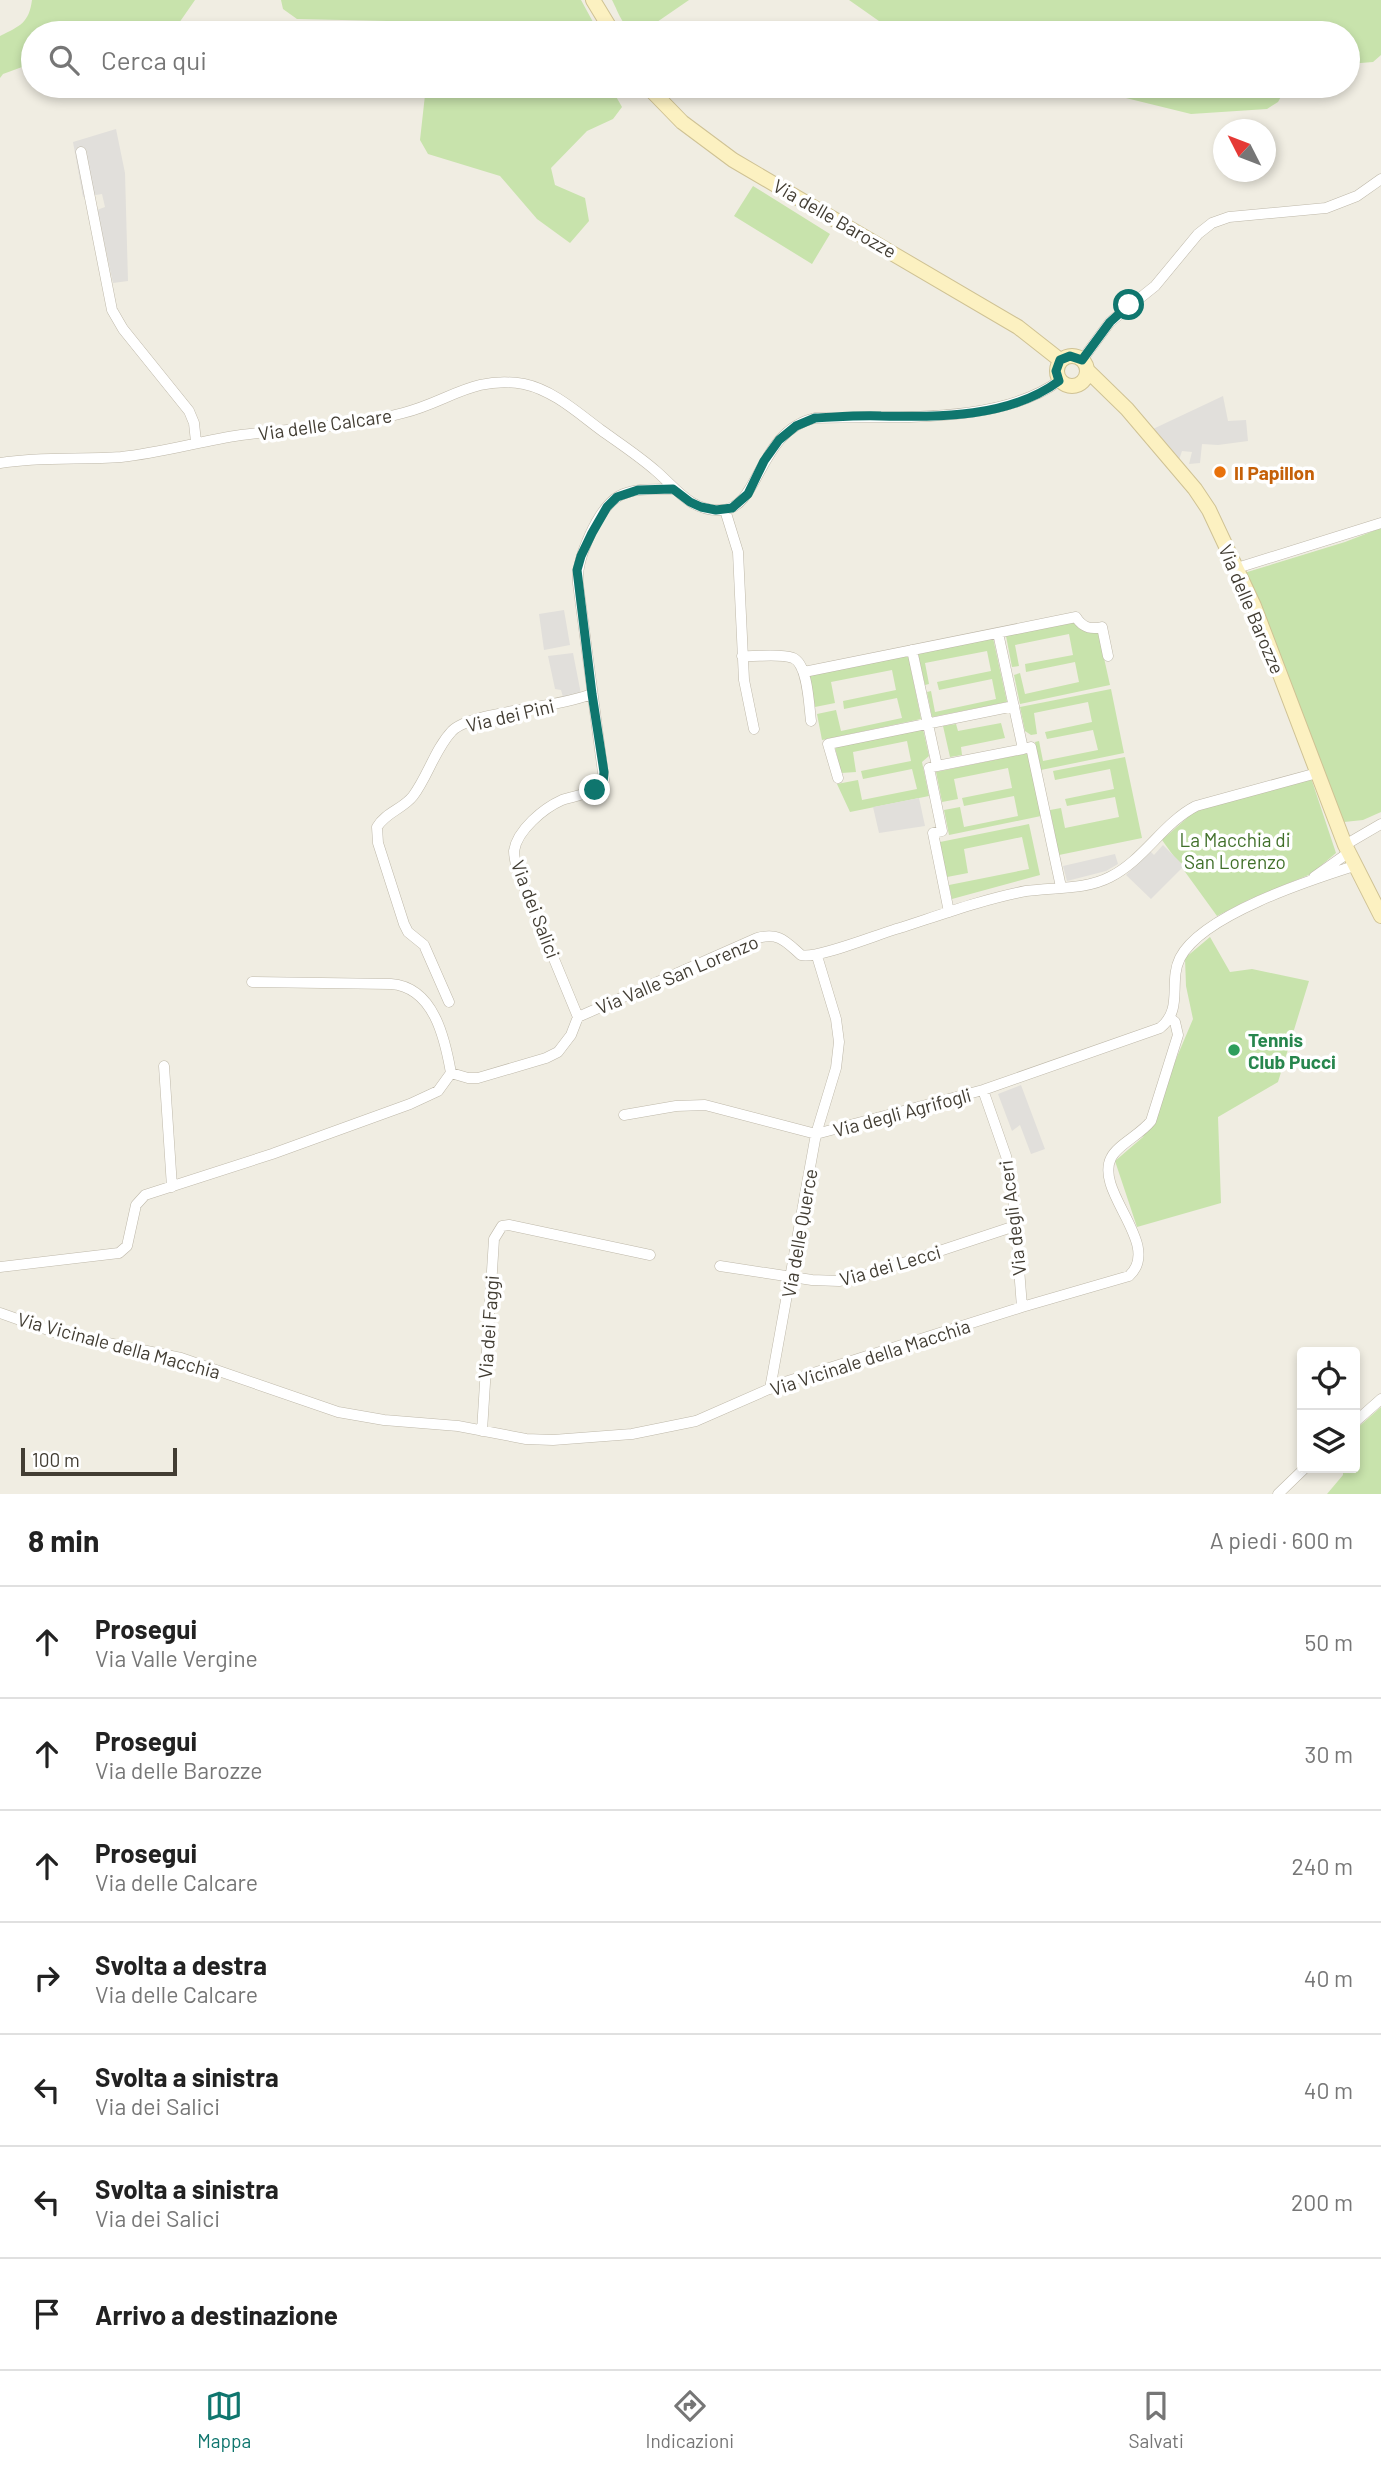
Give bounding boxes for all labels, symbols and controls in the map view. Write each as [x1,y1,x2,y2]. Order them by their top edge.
search box [21,21,1360,98]
icon: search [45,41,83,79]
text: Cerca qui [101,44,207,75]
north arrow [1213,119,1276,182]
street label: Via delle Barozze [769,173,901,263]
route start [1113,289,1144,320]
street label: Via delle Calcare [257,403,393,445]
place label: Il Papillon [1234,461,1315,484]
marker: Il Papillon [1212,464,1228,480]
street label: Via delle Barozze [1214,541,1290,677]
street label: Via dei Pini [464,694,556,736]
route end [579,774,610,805]
park label: La Macchia di San Lorenzo [1179,828,1291,873]
street label: Via dei Salici [507,857,565,961]
street label: Via Valle San Lorenzo [592,929,762,1019]
place label: Tennis Club Pucci [1248,1028,1336,1073]
marker: Tennis Club Pucci [1226,1042,1242,1058]
street label: Via degli Agrifogli [830,1083,974,1141]
street label: Via degli Aceri [994,1159,1030,1277]
street label: Via delle Querce [776,1167,822,1299]
street label: Via dei Lecci [837,1240,943,1290]
street label: Via dei Faggi [473,1274,503,1380]
street label: Via Vicinale della Macchia [15,1307,223,1383]
street label: Via Vicinale della Macchia [767,1314,973,1400]
map controls [1297,1347,1360,1473]
button: locate [1297,1347,1360,1410]
button: layers [1297,1410,1360,1473]
scale bar [21,1445,177,1477]
text: 100 m [32,1448,80,1471]
text: 8 min [28,1522,99,1558]
text: A piedi · 600 m [1210,1526,1353,1554]
text: Prosegui [95,1613,197,1644]
icon: ahead [28,1623,66,1661]
text: 50 m [1305,1628,1353,1656]
text: Via Valle Vergine [95,1644,258,1672]
text: Prosegui [95,1725,197,1756]
icon: ahead [28,1735,66,1773]
text: 30 m [1305,1740,1353,1768]
text: Via delle Barozze [95,1756,263,1784]
text: Prosegui [95,1837,197,1868]
icon: ahead [28,1847,66,1885]
text: 240 m [1291,1852,1353,1880]
text: Via delle Calcare [95,1868,258,1896]
text: Svolta a destra [95,1949,267,1980]
icon: right [28,1959,66,1997]
text: 40 m [1304,1964,1353,1992]
text: Via delle Calcare [95,1980,258,2008]
text: Svolta a sinistra [95,2061,279,2092]
icon: left [28,2071,66,2109]
text: 40 m [1304,2076,1353,2104]
text: Via dei Salici [95,2092,220,2120]
text: Svolta a sinistra [95,2173,279,2204]
icon: left [28,2183,66,2221]
text: 200 m [1291,2188,1353,2216]
text: Via dei Salici [95,2204,220,2232]
icon: arrive [28,2295,66,2333]
text: Arrivo a destinazione [95,2299,338,2330]
tab: Mappa [197,2387,251,2452]
tab: Indicazioni [646,2387,734,2452]
tab: Salvati [1128,2387,1184,2452]

